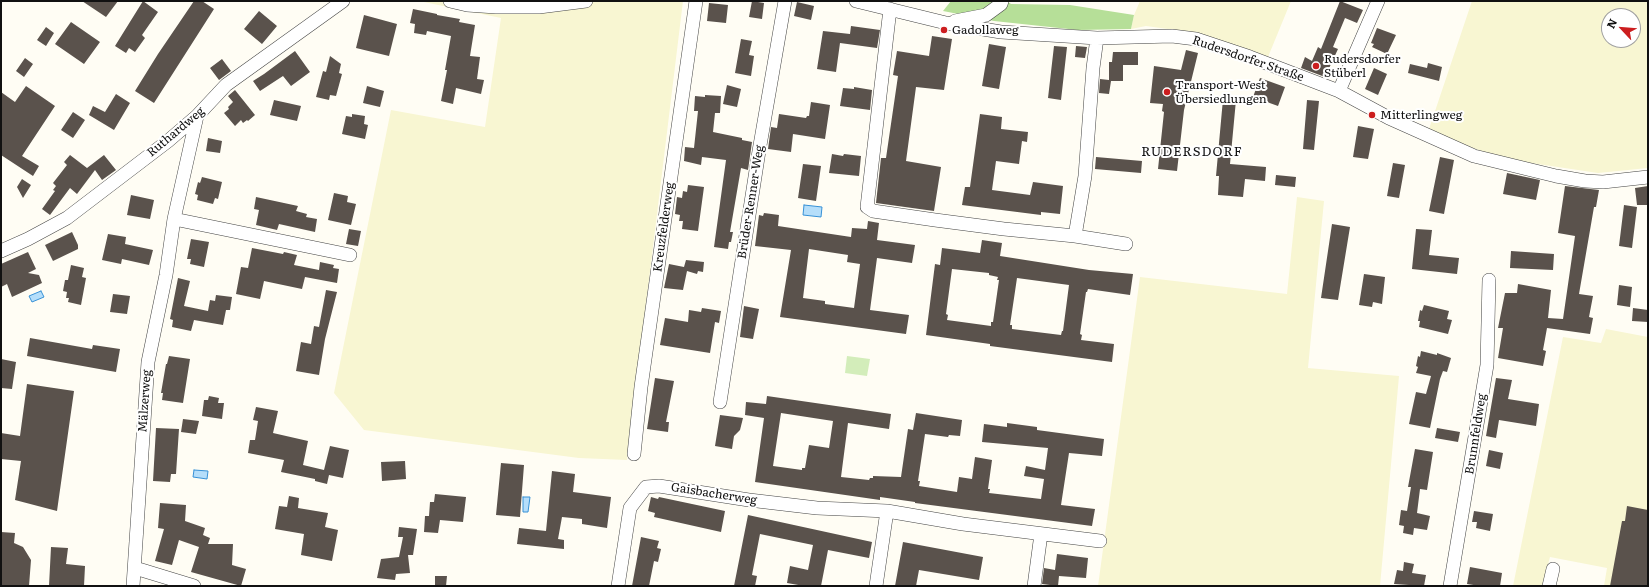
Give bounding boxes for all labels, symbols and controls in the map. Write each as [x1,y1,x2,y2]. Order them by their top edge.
north arrow [1601,8,1641,48]
text: N [1602,16,1620,31]
place label: Gadollaweg [952,23,1019,37]
marker: Gadollaweg [939,25,949,35]
street label: Rudersdorfer Straße [1190,33,1306,85]
place label: Rudersdorfer Stüberl [1324,52,1400,80]
marker: Rudersdorfer Stüberl [1311,61,1321,71]
place label: Transport-West Übersiedlungen [1175,78,1267,106]
marker: Transport-West Übersiedlungen [1162,87,1172,97]
street label: Ruthardweg [144,104,208,160]
place label: Mitterlingweg [1380,108,1462,122]
marker: Mitterlingweg [1367,110,1377,120]
street label: Brüder-Renner-Weg [735,144,767,260]
district label: RUDERSDORF [1141,144,1243,160]
street label: Kreuzfelderweg [651,181,677,273]
street label: Mälzerweg [136,369,154,433]
street label: Brunnfeldweg [1463,393,1489,475]
street label: Gaisbacherweg [670,480,758,508]

